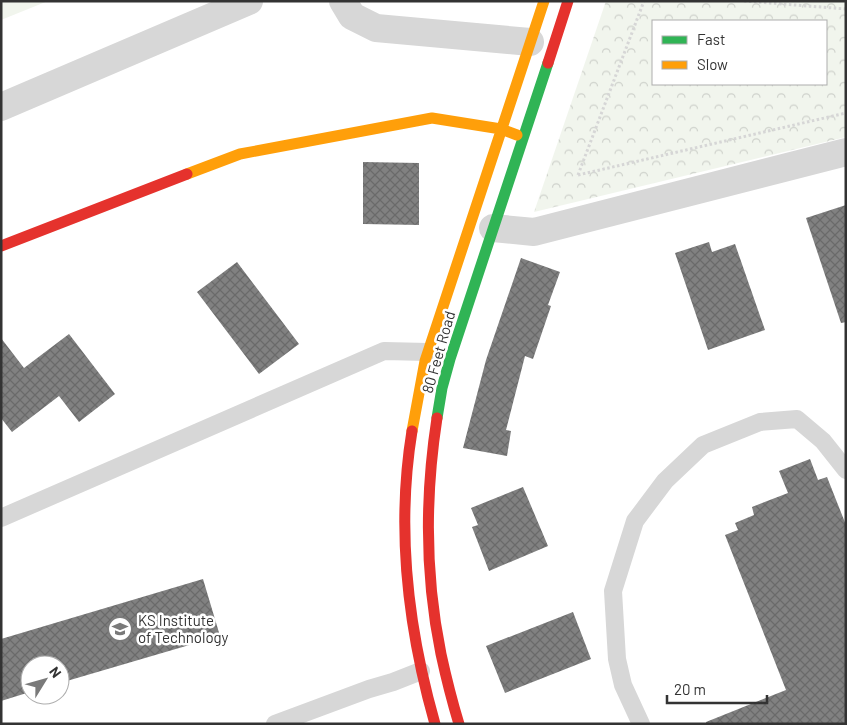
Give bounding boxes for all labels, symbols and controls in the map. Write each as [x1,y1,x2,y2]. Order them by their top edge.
legend [652,20,827,85]
text: Fast [697,30,725,48]
text: Slow [697,55,728,73]
street label: 80 Feet Road [418,309,458,395]
place label: KS Institute of Technology [138,611,229,646]
school or university icon: KS Institute of Technology [107,616,133,642]
north arrow [20,655,70,705]
text: N [46,663,65,681]
scale bar [667,672,767,704]
text: 20 m [674,680,706,698]

